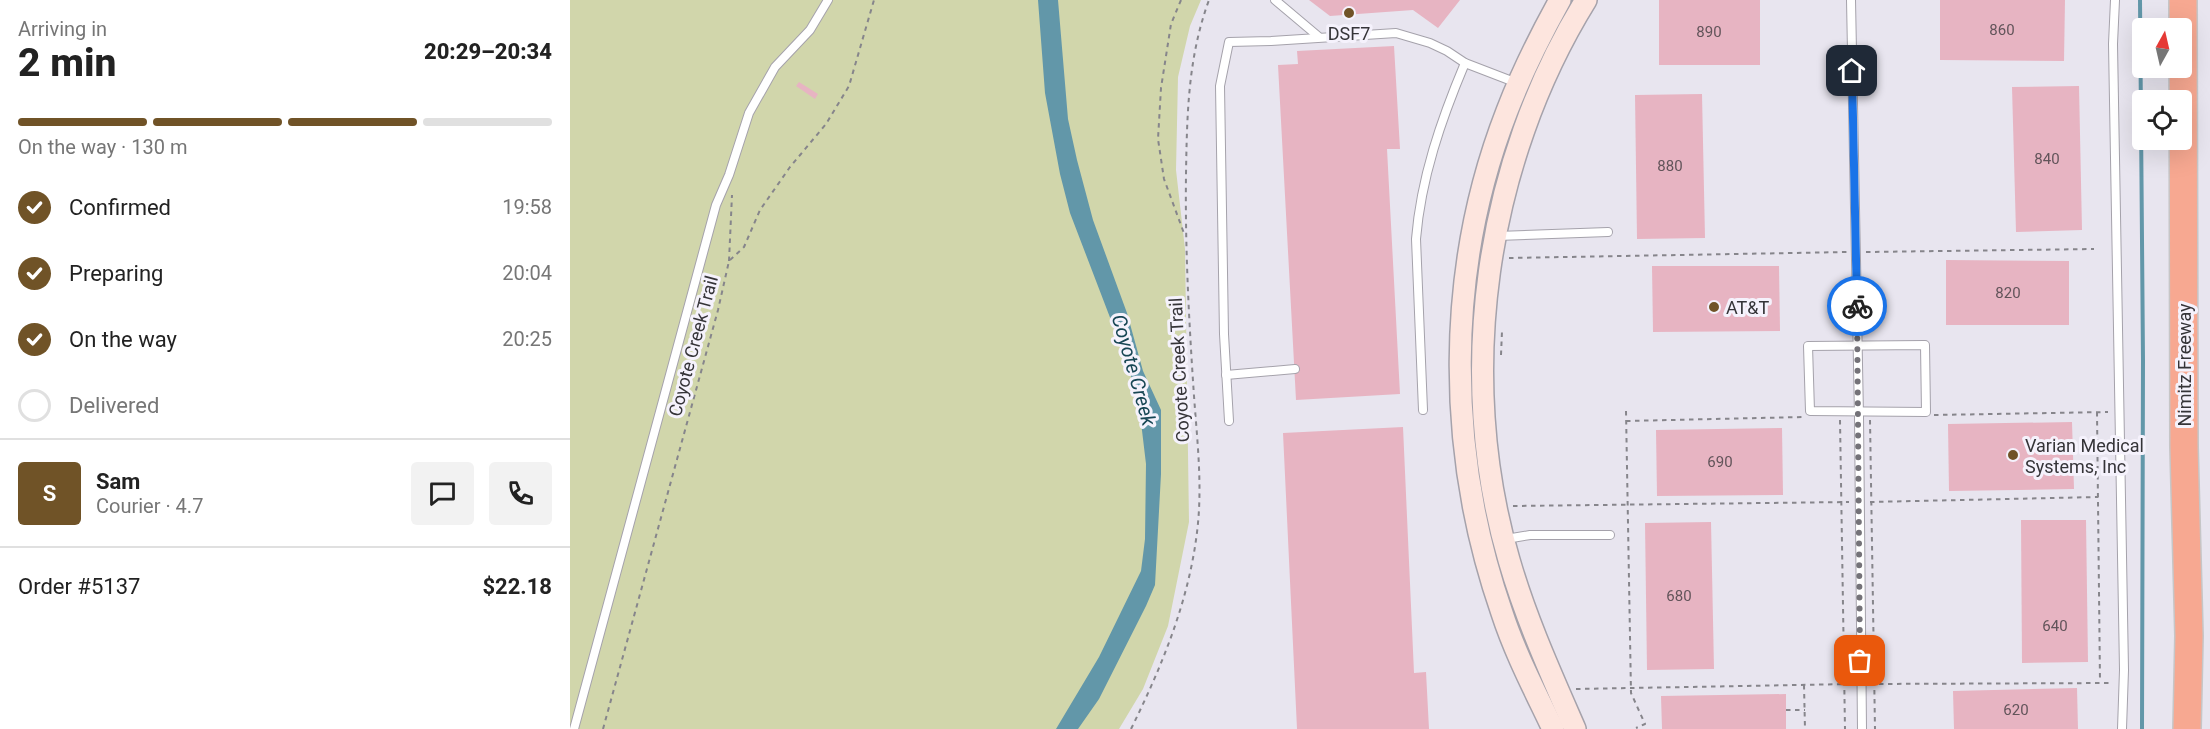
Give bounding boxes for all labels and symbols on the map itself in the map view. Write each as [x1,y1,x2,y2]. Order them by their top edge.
marker: DSF7 [1342,6,1356,20]
north arrow [2132,18,2192,78]
house number: 860 [1989,21,2015,39]
place label: DSF7 [1328,23,1370,44]
house number: 890 [1696,23,1722,41]
pin [1826,45,1877,96]
house number: 840 [2034,150,2060,168]
house number: 880 [1657,157,1683,175]
street label: Coyote Creek Trail [664,273,722,419]
courier [1827,276,1887,336]
house number: 820 [1995,284,2021,302]
street label: Coyote Creek Trail [1165,297,1193,443]
place label: AT&T [1726,297,1770,318]
marker: AT&T [1707,300,1721,314]
street label: Nimitz Freeway [2174,303,2195,427]
water label: Coyote Creek [1107,312,1162,430]
place label: Varian Medical Systems, Inc [2025,435,2144,477]
marker: Varian Medical Systems, Inc [2006,448,2020,462]
house number: 690 [1707,453,1733,471]
house number: 680 [1666,587,1692,605]
house number: 640 [2042,617,2068,635]
pin [1834,635,1885,686]
house number: 620 [2003,701,2029,719]

